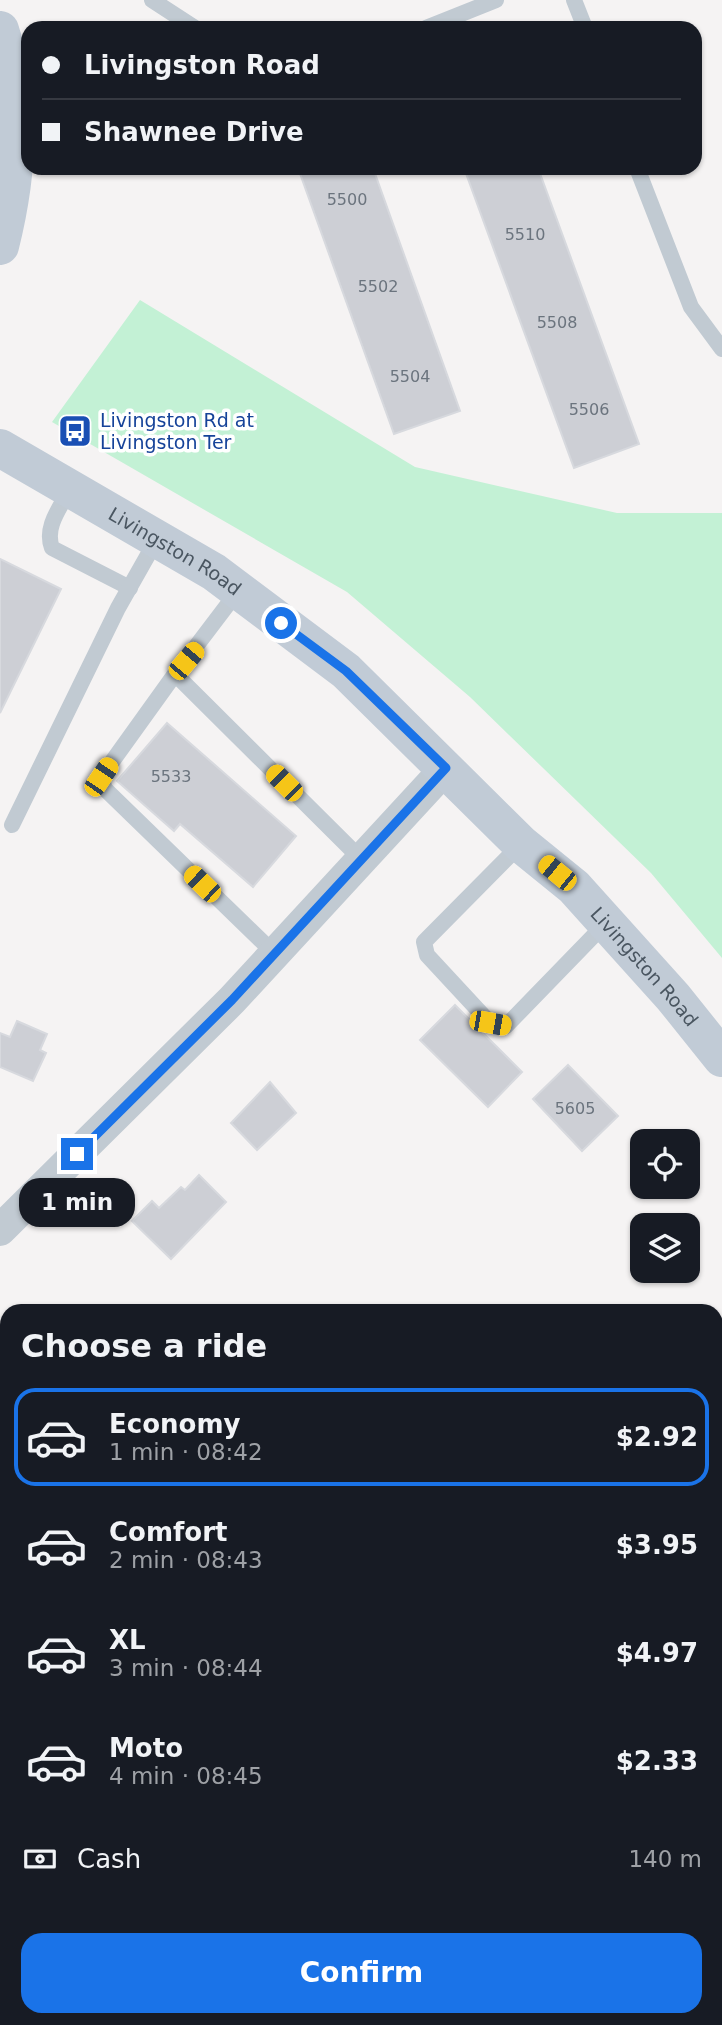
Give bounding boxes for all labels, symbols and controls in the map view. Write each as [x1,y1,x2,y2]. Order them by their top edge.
text: Livingston Road [84,50,320,80]
text: Shawnee Drive [84,117,304,147]
house number: 5500 [327,190,367,209]
house number: 5510 [505,225,545,244]
house number: 5502 [358,277,398,296]
house number: 5508 [537,313,577,332]
house number: 5504 [390,367,430,386]
house number: 5506 [569,400,609,419]
place label: Livingston Rd at Livingston Ter [100,409,254,453]
bus stop icon: Livingston Rd at Livingston Ter [56,412,94,450]
street label: Livingston Road [105,502,246,600]
route start [265,607,297,639]
car [165,638,208,684]
car [81,754,122,800]
car [262,761,307,805]
house number: 5533 [151,767,191,786]
car [535,852,580,894]
car [180,862,225,906]
street label: Livingston Road [586,902,703,1030]
car [468,1009,513,1037]
house number: 5605 [555,1099,595,1118]
map controls [630,1129,700,1283]
button: locate [630,1129,700,1199]
route end [61,1138,93,1170]
callout: 1 min [19,1178,135,1228]
text: 1 min [41,1189,113,1215]
button: layers [630,1213,700,1283]
text: Choose a ride [21,1327,267,1365]
icon: car [25,1406,88,1469]
text: Economy [109,1409,240,1439]
text: $2.92 [616,1422,698,1452]
text: 1 min · 08:42 [109,1439,263,1465]
icon: car [25,1514,88,1577]
text: Comfort [109,1517,227,1547]
text: $3.95 [616,1530,698,1560]
text: 2 min · 08:43 [109,1547,263,1573]
icon: car [25,1622,88,1685]
text: XL [109,1625,146,1655]
text: $4.97 [616,1638,698,1668]
text: 3 min · 08:44 [109,1655,263,1681]
icon: car [25,1730,88,1793]
text: Moto [109,1733,183,1763]
text: $2.33 [616,1746,698,1776]
text: 4 min · 08:45 [109,1763,263,1789]
icon: cash [21,1840,59,1878]
text: Cash [77,1844,141,1874]
text: 140 m [628,1846,702,1872]
button: Confirm [21,1933,702,2013]

